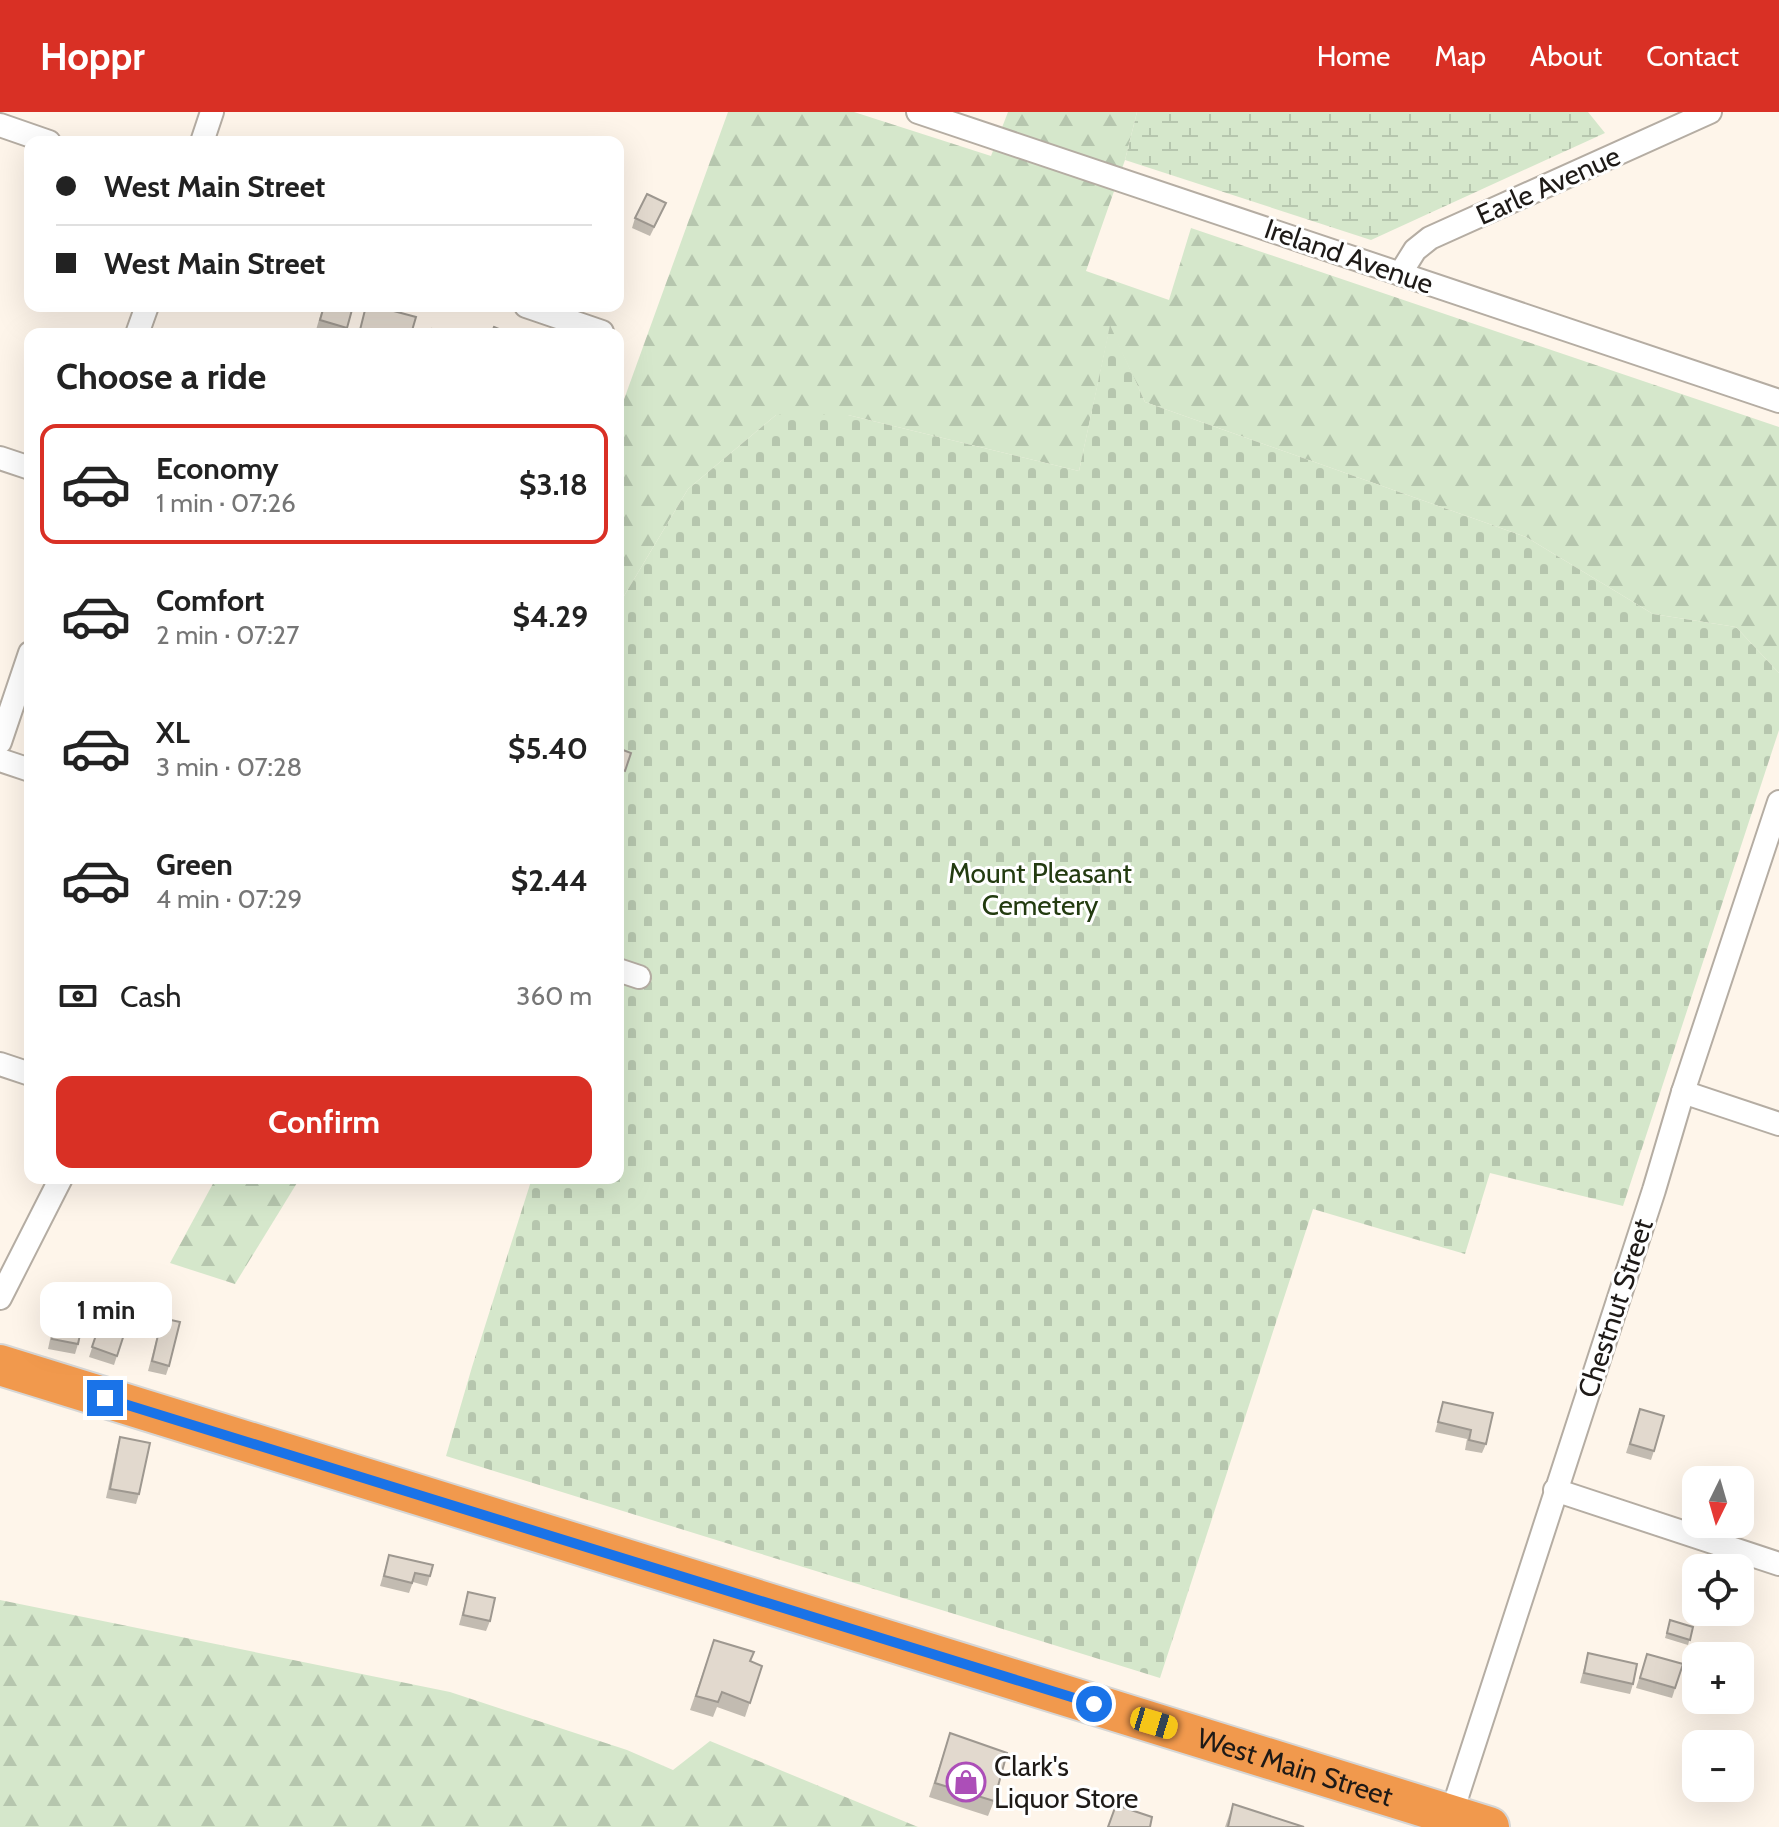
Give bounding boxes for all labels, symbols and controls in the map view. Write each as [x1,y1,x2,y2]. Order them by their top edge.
text: Hoppr [40,33,145,80]
text: Home [1317,39,1390,73]
text: Map [1434,39,1486,73]
text: About [1530,39,1602,73]
text: Contact [1646,39,1739,73]
street label: Earle Avenue [1471,138,1625,232]
text: West Main Street [104,168,325,205]
street label: Ireland Avenue [1260,211,1438,301]
text: West Main Street [104,245,325,282]
text: Choose a ride [56,354,266,398]
icon: car [60,448,132,520]
text: Economy [156,450,279,487]
text: $3.18 [519,466,588,503]
text: 1 min · 07:26 [156,487,296,519]
icon: car [60,580,132,652]
text: Comfort [156,582,264,619]
text: $4.29 [513,598,588,635]
text: 2 min · 07:27 [156,619,299,651]
icon: car [60,712,132,784]
text: XL [156,714,190,751]
text: $5.40 [508,730,588,767]
text: 3 min · 07:28 [156,751,302,783]
icon: car [60,844,132,916]
text: Green [156,846,233,883]
park label: Mount Pleasant Cemetery [948,856,1132,922]
text: $2.44 [511,862,588,899]
text: 4 min · 07:29 [156,883,302,915]
icon: cash [56,974,100,1018]
text: Cash [120,978,182,1015]
text: 360 m [516,980,592,1012]
button: Confirm [56,1076,592,1168]
street label: Chestnut Street [1570,1214,1660,1402]
callout: 1 min [39,1282,171,1338]
text: 1 min [77,1294,135,1326]
route end [87,1380,123,1416]
north arrow [1682,1466,1754,1538]
map controls [1682,1466,1754,1802]
button: locate [1682,1554,1754,1626]
button: + [1682,1642,1754,1714]
route start [1076,1686,1112,1722]
car [1128,1705,1180,1741]
street label: West Main Street [1193,1721,1397,1813]
button: − [1682,1730,1754,1802]
place label: Clark's Liquor Store [994,1749,1138,1815]
shop icon: Clark's Liquor Store [945,1761,987,1803]

